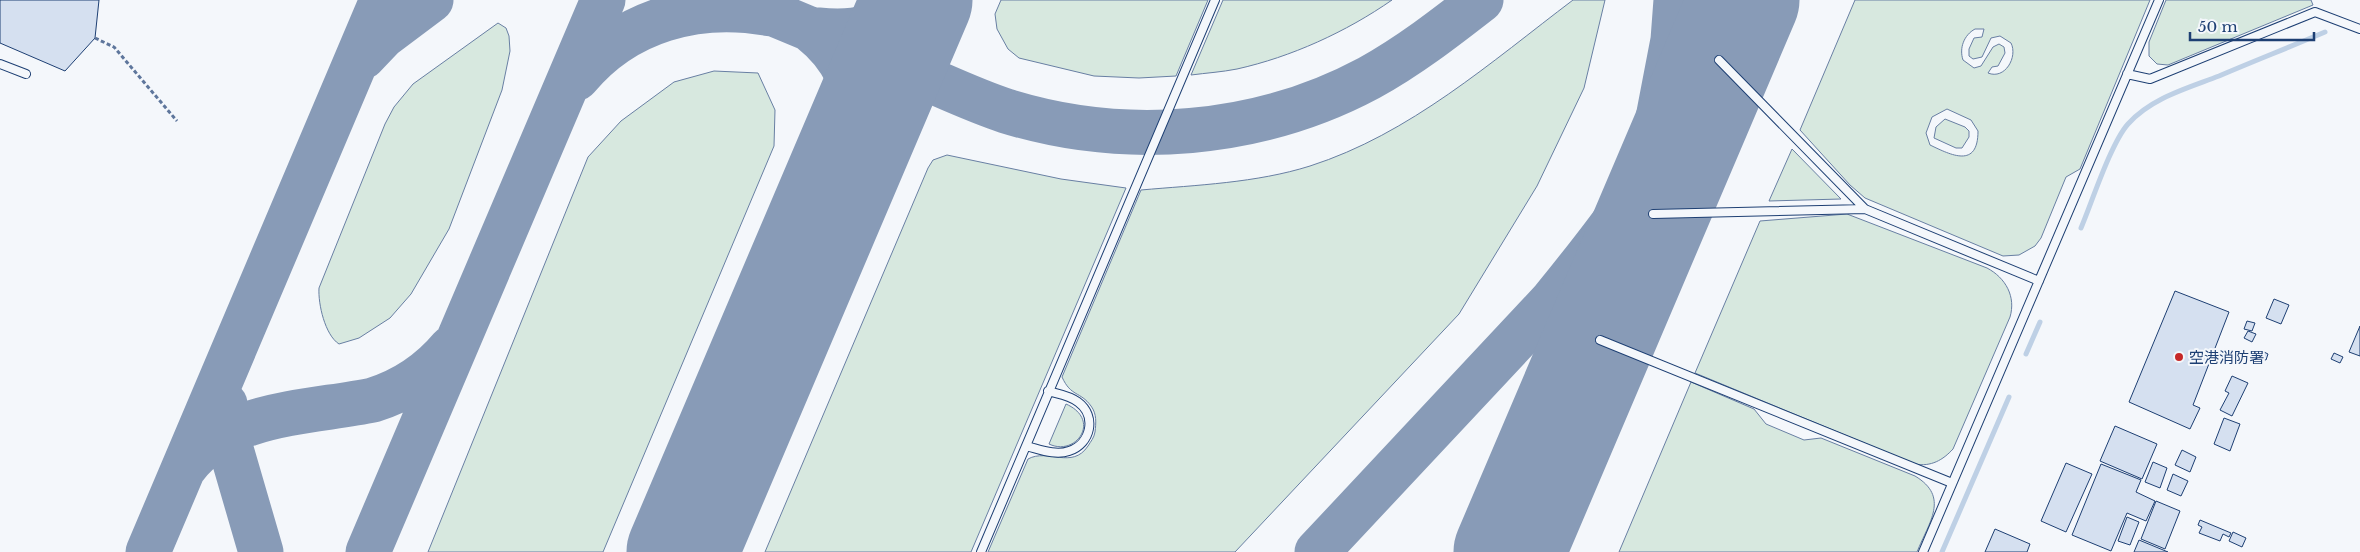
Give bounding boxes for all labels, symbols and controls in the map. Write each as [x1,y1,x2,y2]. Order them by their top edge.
scale bar [2190,10,2314,42]
text: 50 m [2198,17,2238,36]
place label: 空港消防署 [2189,348,2264,367]
marker: 空港消防署 [2173,351,2185,363]

